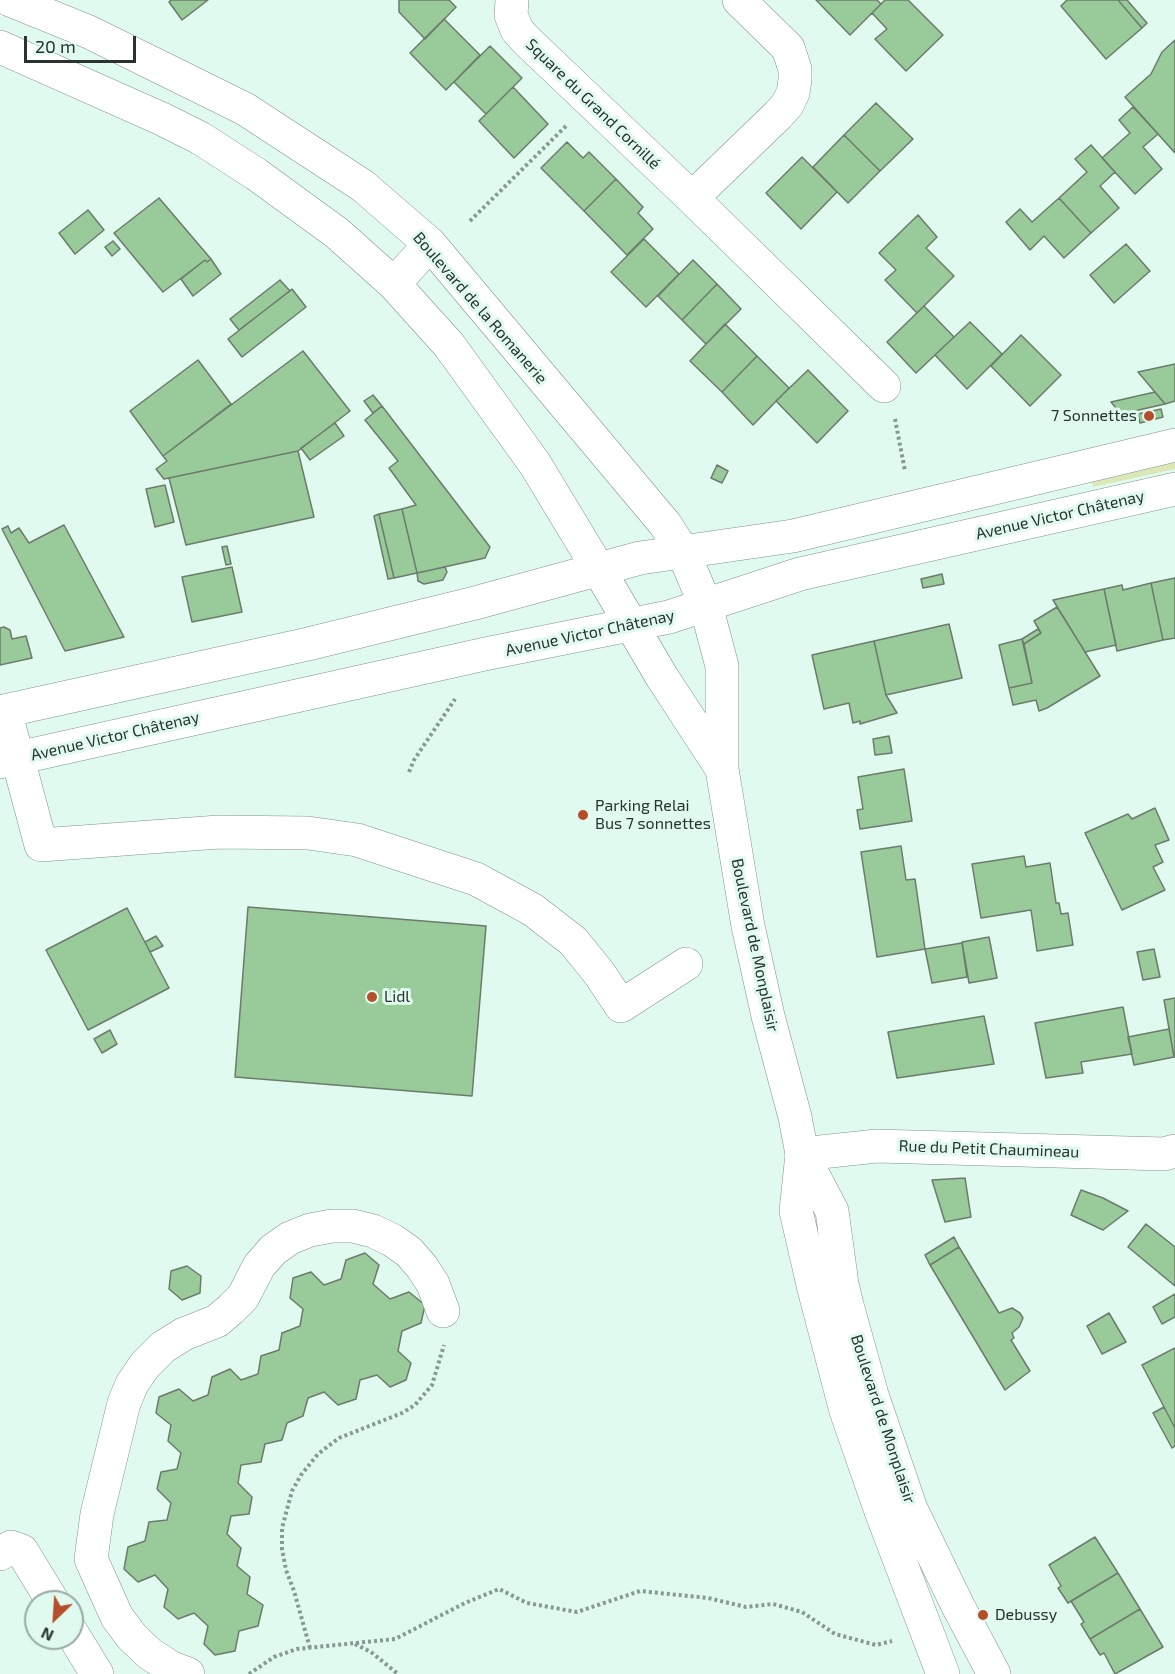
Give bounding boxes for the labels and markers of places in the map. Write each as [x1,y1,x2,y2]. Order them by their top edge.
place label: 7 Sonnettes [1051,406,1137,426]
marker: 7 Sonnettes [1142,409,1156,423]
place label: Parking Relai Bus 7 sonnettes [595,796,711,834]
marker: Parking Relai Bus 7 sonnettes [576,808,590,822]
place label: Lidl [384,987,410,1007]
marker: Lidl [365,990,379,1004]
place label: Debussy [995,1605,1057,1625]
marker: Debussy [976,1608,990,1622]

